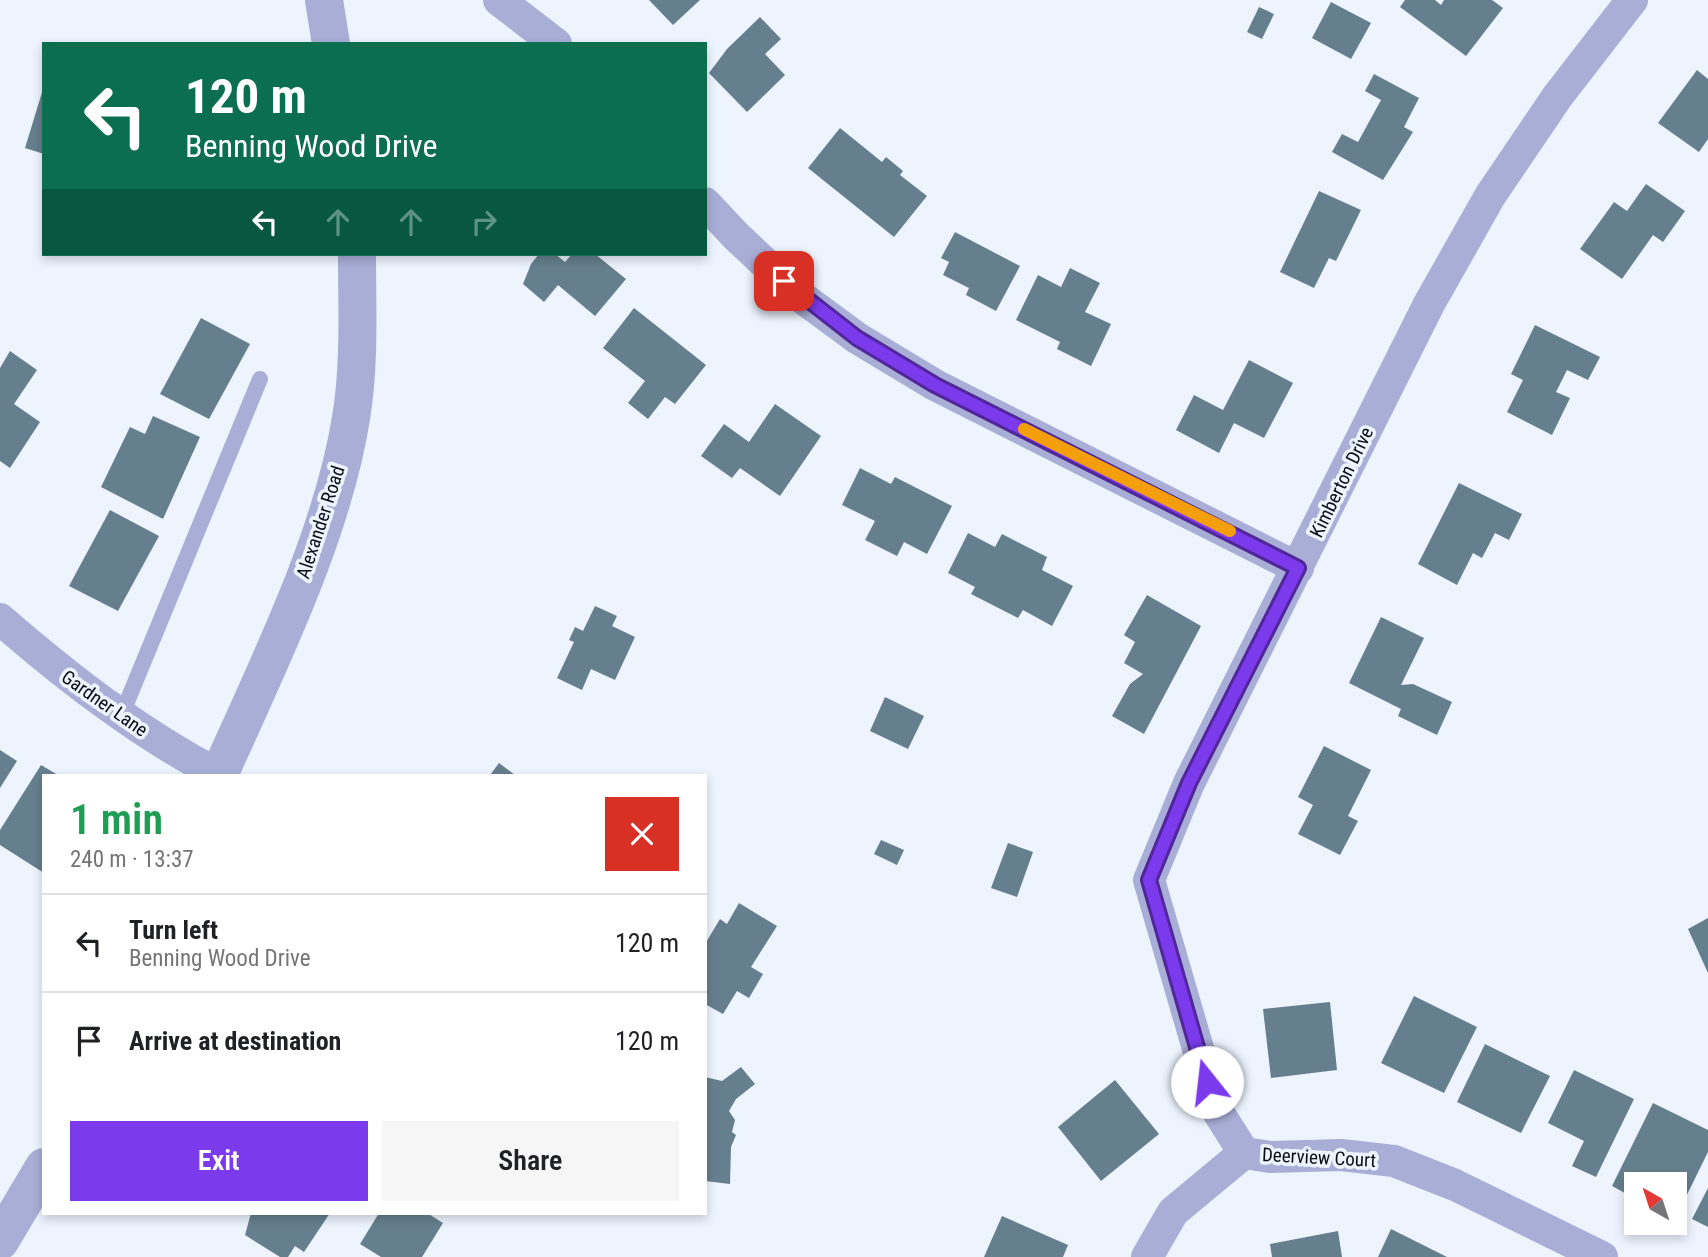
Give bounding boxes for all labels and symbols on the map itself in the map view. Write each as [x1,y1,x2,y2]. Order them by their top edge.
pin [754,251,814,311]
street label: Kimberton Drive [1305,423,1378,541]
street label: Alexander Road [291,463,350,582]
street label: Gardner Lane [57,665,152,742]
position arrow [1170,1045,1244,1119]
street label: Deerview Court [1261,1143,1377,1172]
north arrow [1624,1172,1687,1236]

